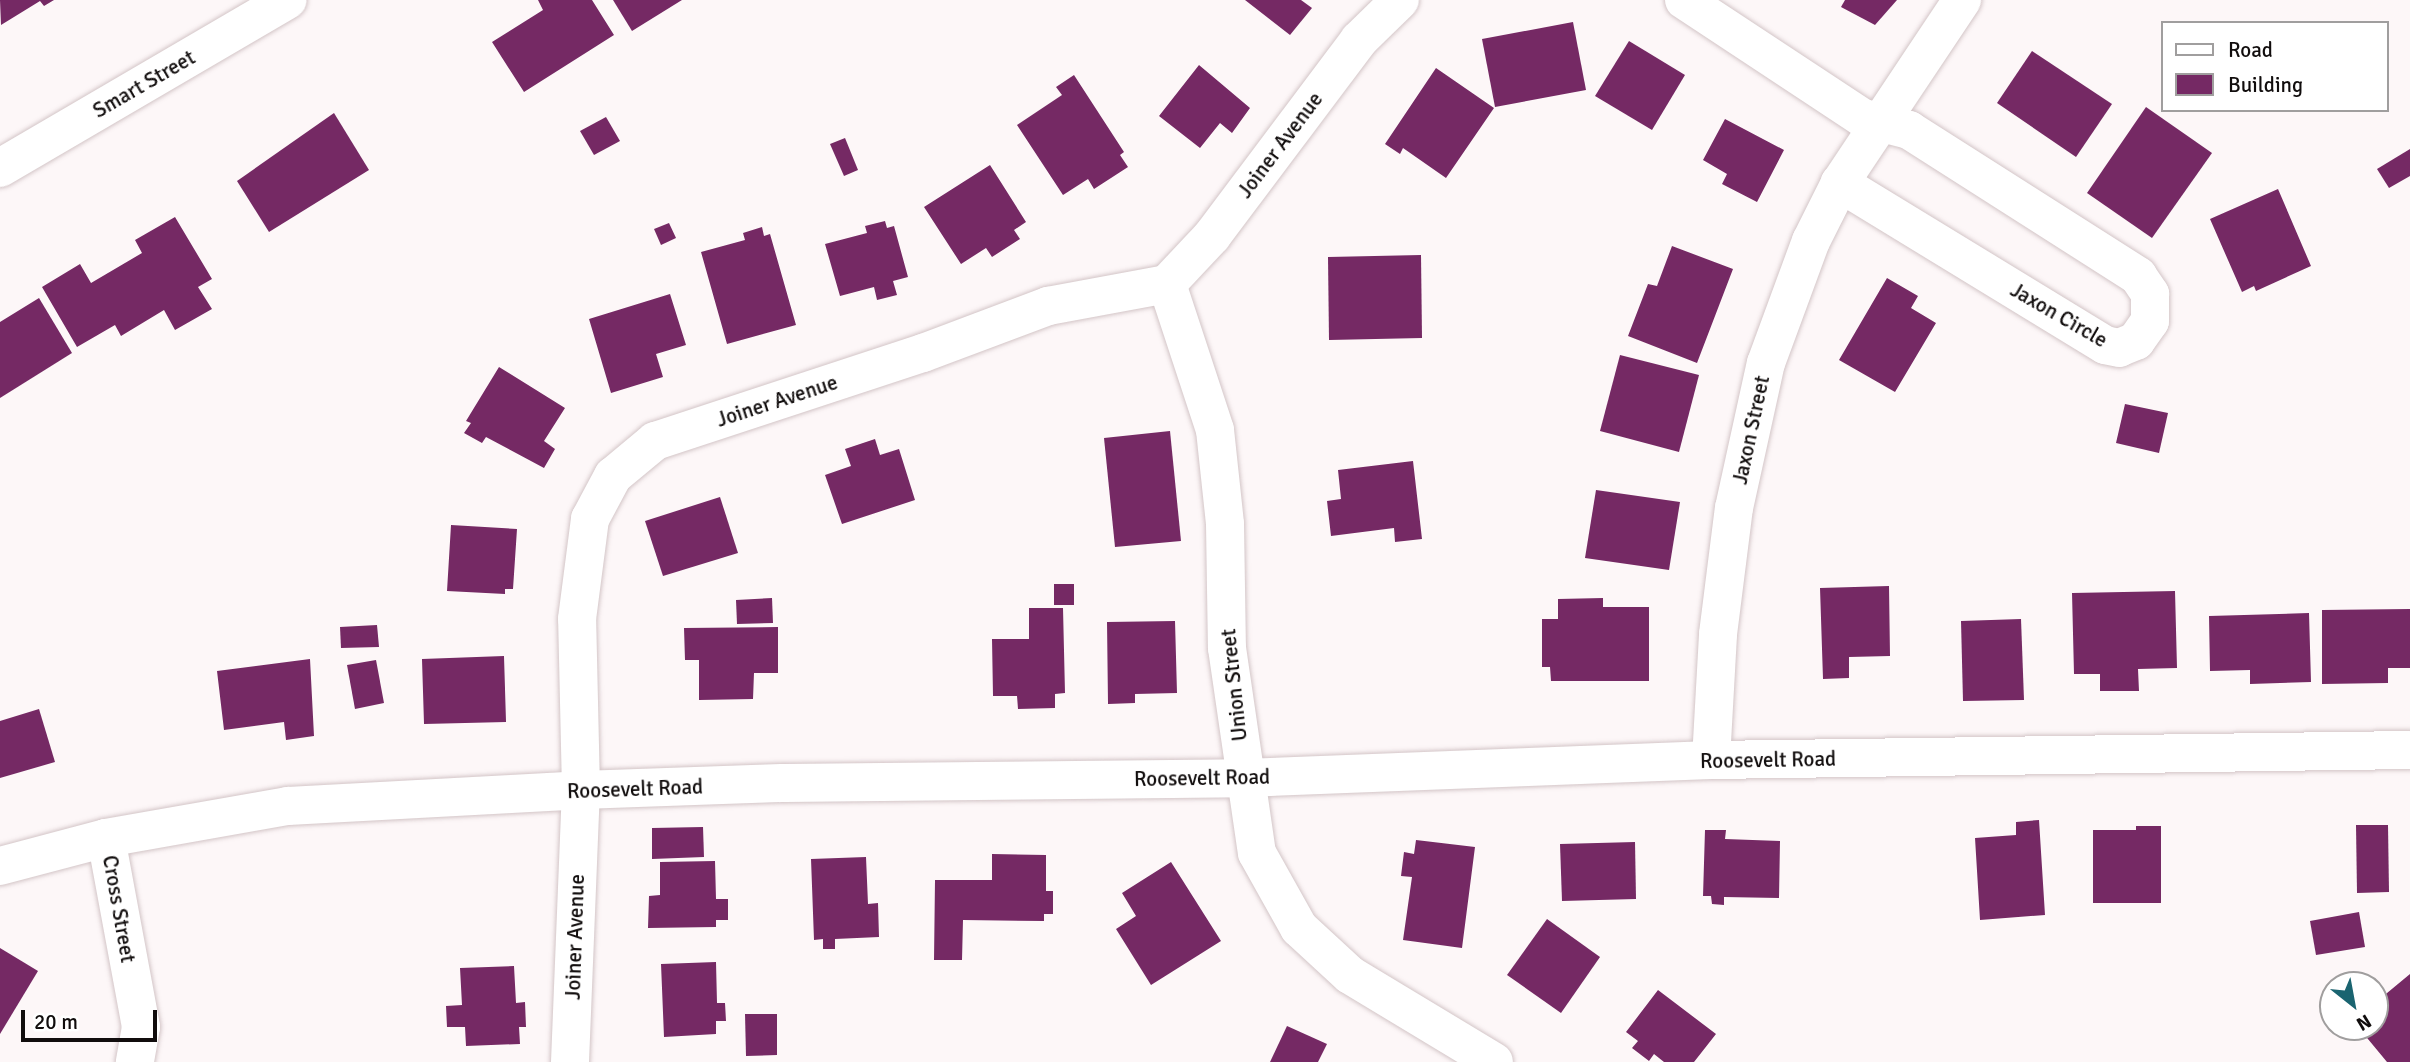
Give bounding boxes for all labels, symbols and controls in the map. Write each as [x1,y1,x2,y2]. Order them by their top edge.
legend [2162,21,2389,112]
text: Road [2228,37,2273,63]
street label: Smart Street [88,45,200,123]
text: Building [2228,72,2303,98]
street label: Joiner Avenue [1232,87,1328,203]
street label: Jaxon Circle [2006,277,2112,353]
street label: Joiner Avenue [713,370,841,432]
street label: Jaxon Street [1727,373,1775,487]
street label: Union Street [1216,628,1252,742]
street label: Roosevelt Road [1700,746,1836,774]
street label: Roosevelt Road [1134,764,1270,792]
street label: Roosevelt Road [567,774,703,804]
street label: Cross Street [97,853,141,965]
street label: Joiner Avenue [560,874,590,1000]
north arrow [2319,971,2389,1041]
scale bar [24,996,161,1040]
text: 20 m [34,1009,78,1035]
text: N [2352,1009,2376,1036]

